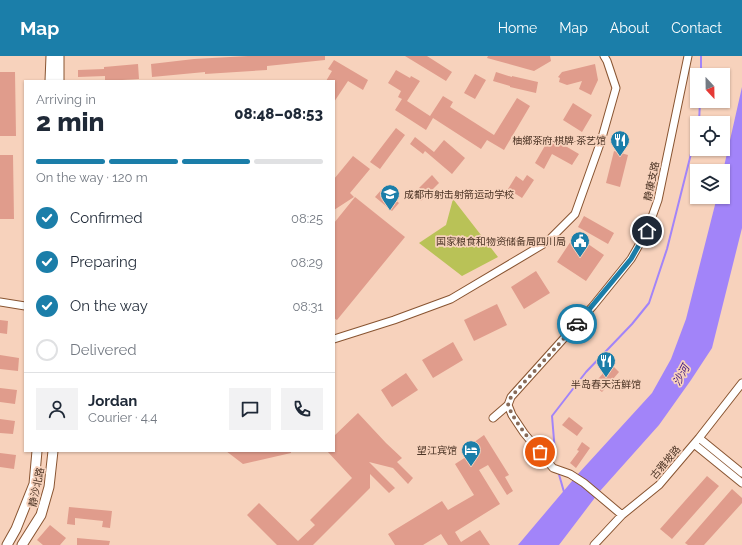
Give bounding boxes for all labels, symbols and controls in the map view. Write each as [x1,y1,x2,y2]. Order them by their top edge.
text: Map [20,17,59,39]
text: Home [498,20,537,36]
text: Map [559,20,588,36]
text: About [610,20,649,36]
text: Contact [671,20,722,36]
north arrow [690,68,730,108]
map controls [690,68,730,204]
text: Arriving in [36,92,96,107]
text: 08:48–08:53 [234,105,323,123]
text: 2 min [36,107,104,137]
button: locate [690,116,730,156]
restaurant icon: 柚鄉茶府·棋牌·茶艺馆 [609,129,631,157]
place label: 柚鄉茶府·棋牌·茶艺馆 [512,135,606,146]
street label: 静康支路 [642,160,661,202]
button: layers [690,164,730,204]
text: On the way · 120 m [36,170,148,185]
school or university icon: 成都市射击射箭运动学校 [379,183,401,211]
place label: 成都市射击射箭运动学校 [404,189,514,200]
icon: check [36,207,58,229]
text: Confirmed [70,209,143,227]
text: 08:25 [291,211,323,226]
pin [630,214,664,248]
icon: home [636,220,658,242]
public building icon: 国家粮食和物资储备局四川局 [569,230,591,258]
place label: 国家粮食和物资储备局四川局 [436,236,566,247]
icon: check [36,251,58,273]
text: Preparing [70,253,137,271]
text: 08:29 [290,255,323,270]
icon: check [36,295,58,317]
text: On the way [70,297,148,315]
text: 08:31 [292,299,323,314]
courier [557,304,597,344]
icon: car [566,313,588,335]
text: Delivered [70,341,137,359]
restaurant icon: 半岛春天活鲜馆 [595,350,617,378]
water label: 沙河 [671,361,693,388]
place label: 半岛春天活鲜馆 [571,379,641,390]
button: person [36,388,78,430]
button: chat [229,388,271,430]
button: phone [281,388,323,430]
text: Jordan [88,392,137,410]
text: Courier · 4.4 [88,410,157,425]
pin [523,435,557,469]
hotel icon: 望江宾馆 [460,439,482,467]
icon: bag [529,441,551,463]
street label: 古雅坡路 [648,444,683,481]
place label: 望江宾馆 [417,445,457,456]
street label: 静沙北路 [27,466,46,508]

